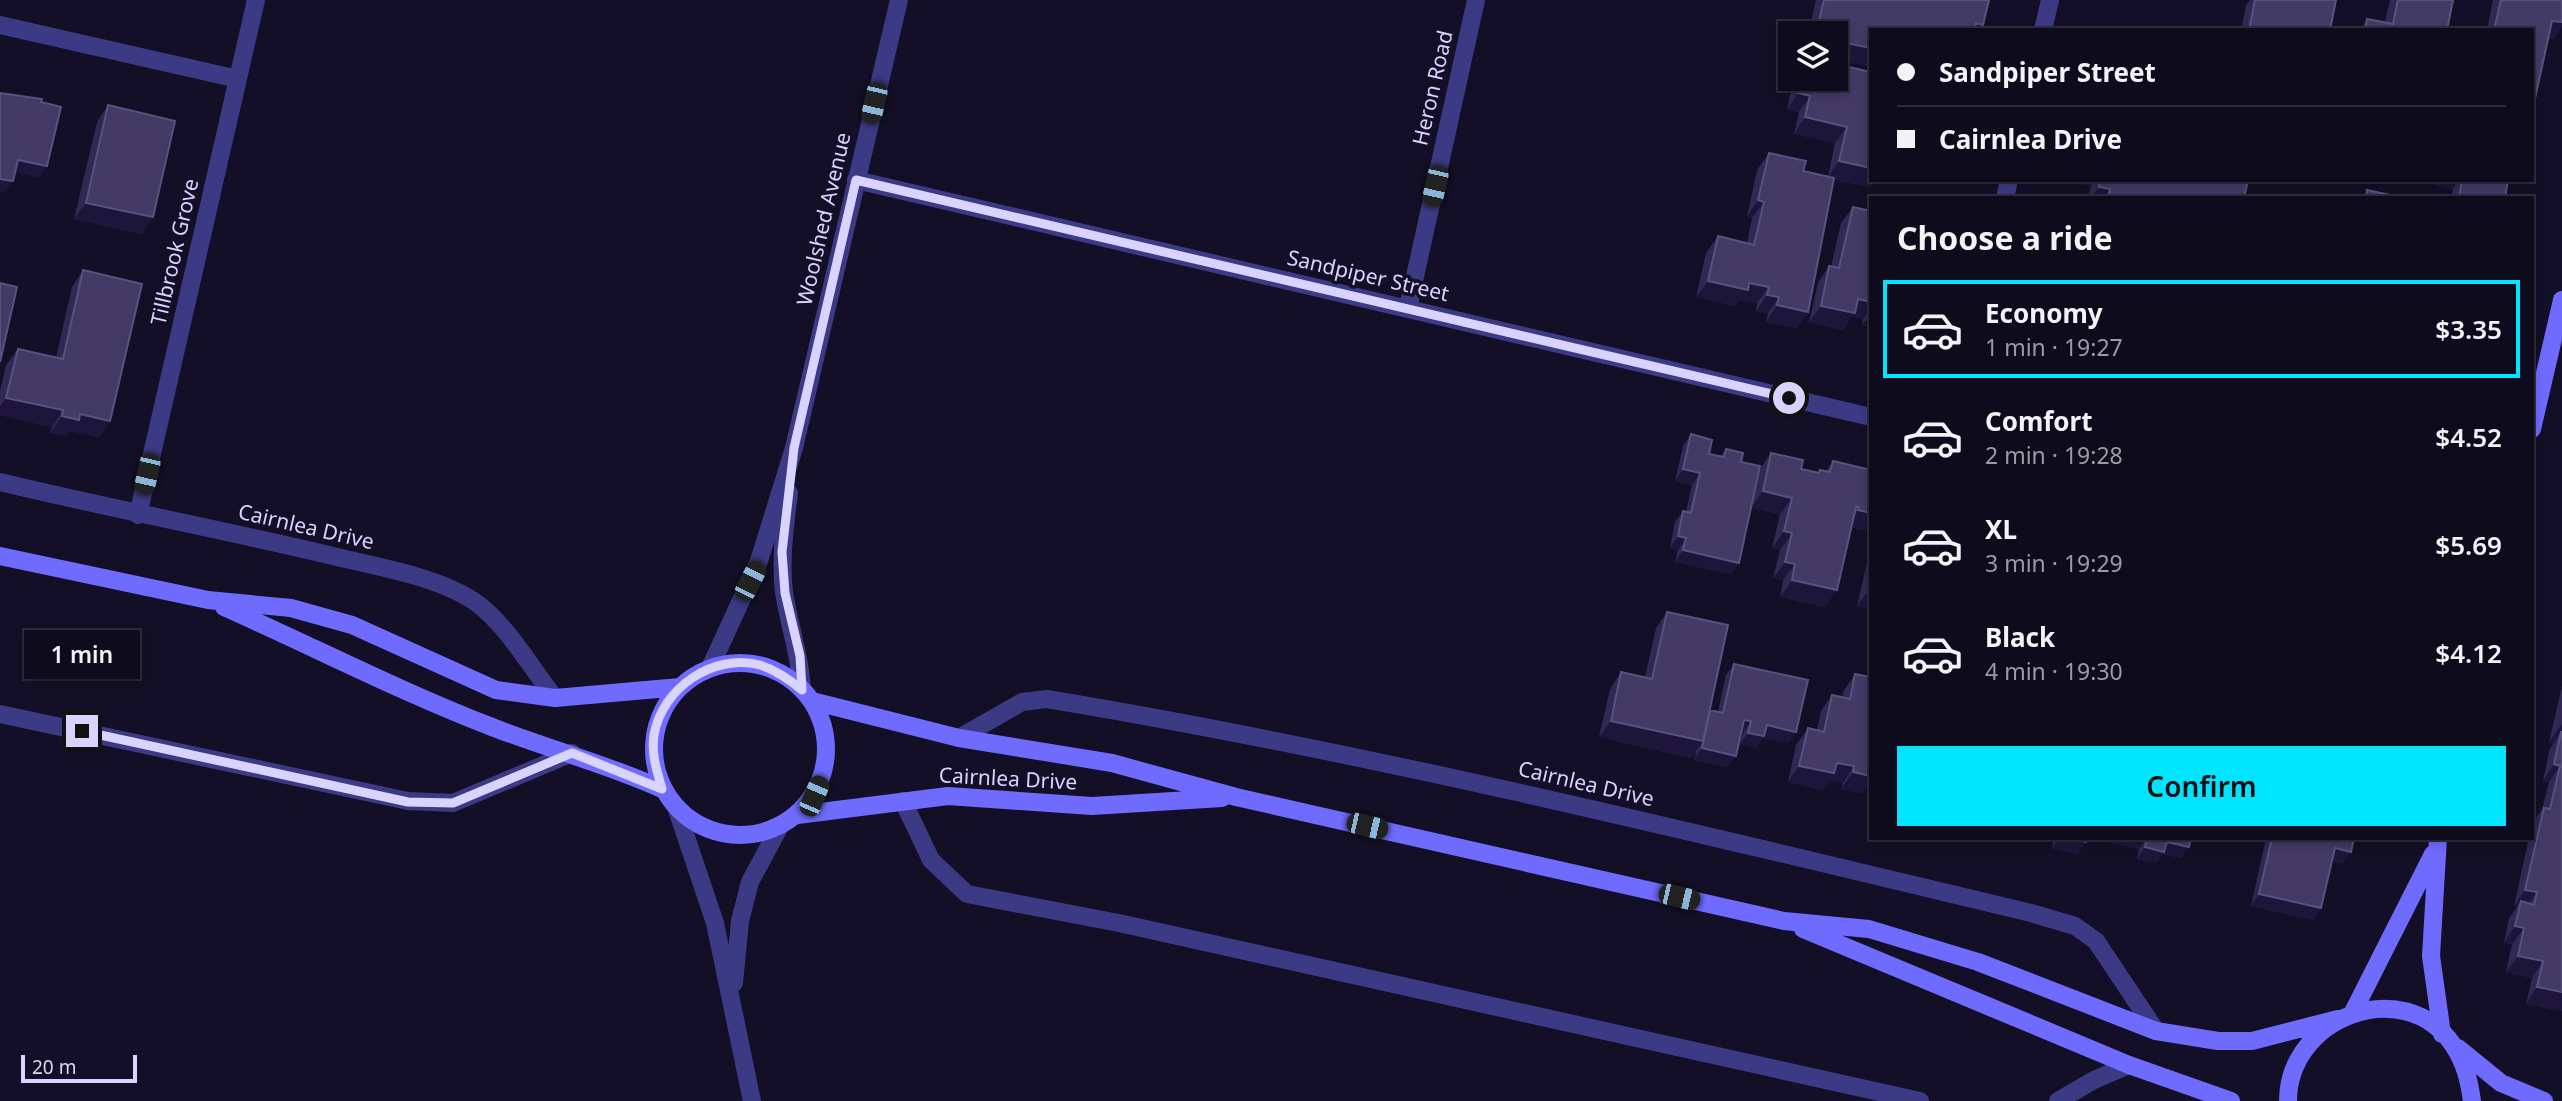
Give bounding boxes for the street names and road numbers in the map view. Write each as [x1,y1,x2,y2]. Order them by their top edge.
street label: Heron Road [1405,27,1459,148]
street label: Woolshed Avenue [789,129,857,308]
street label: Tillbrook Grove [144,176,204,328]
street label: Sandpiper Street [1285,243,1452,307]
street label: Cairnlea Drive [236,497,377,555]
street label: Cairnlea Drive [1516,754,1657,812]
street label: Cairnlea Drive [938,760,1078,796]

